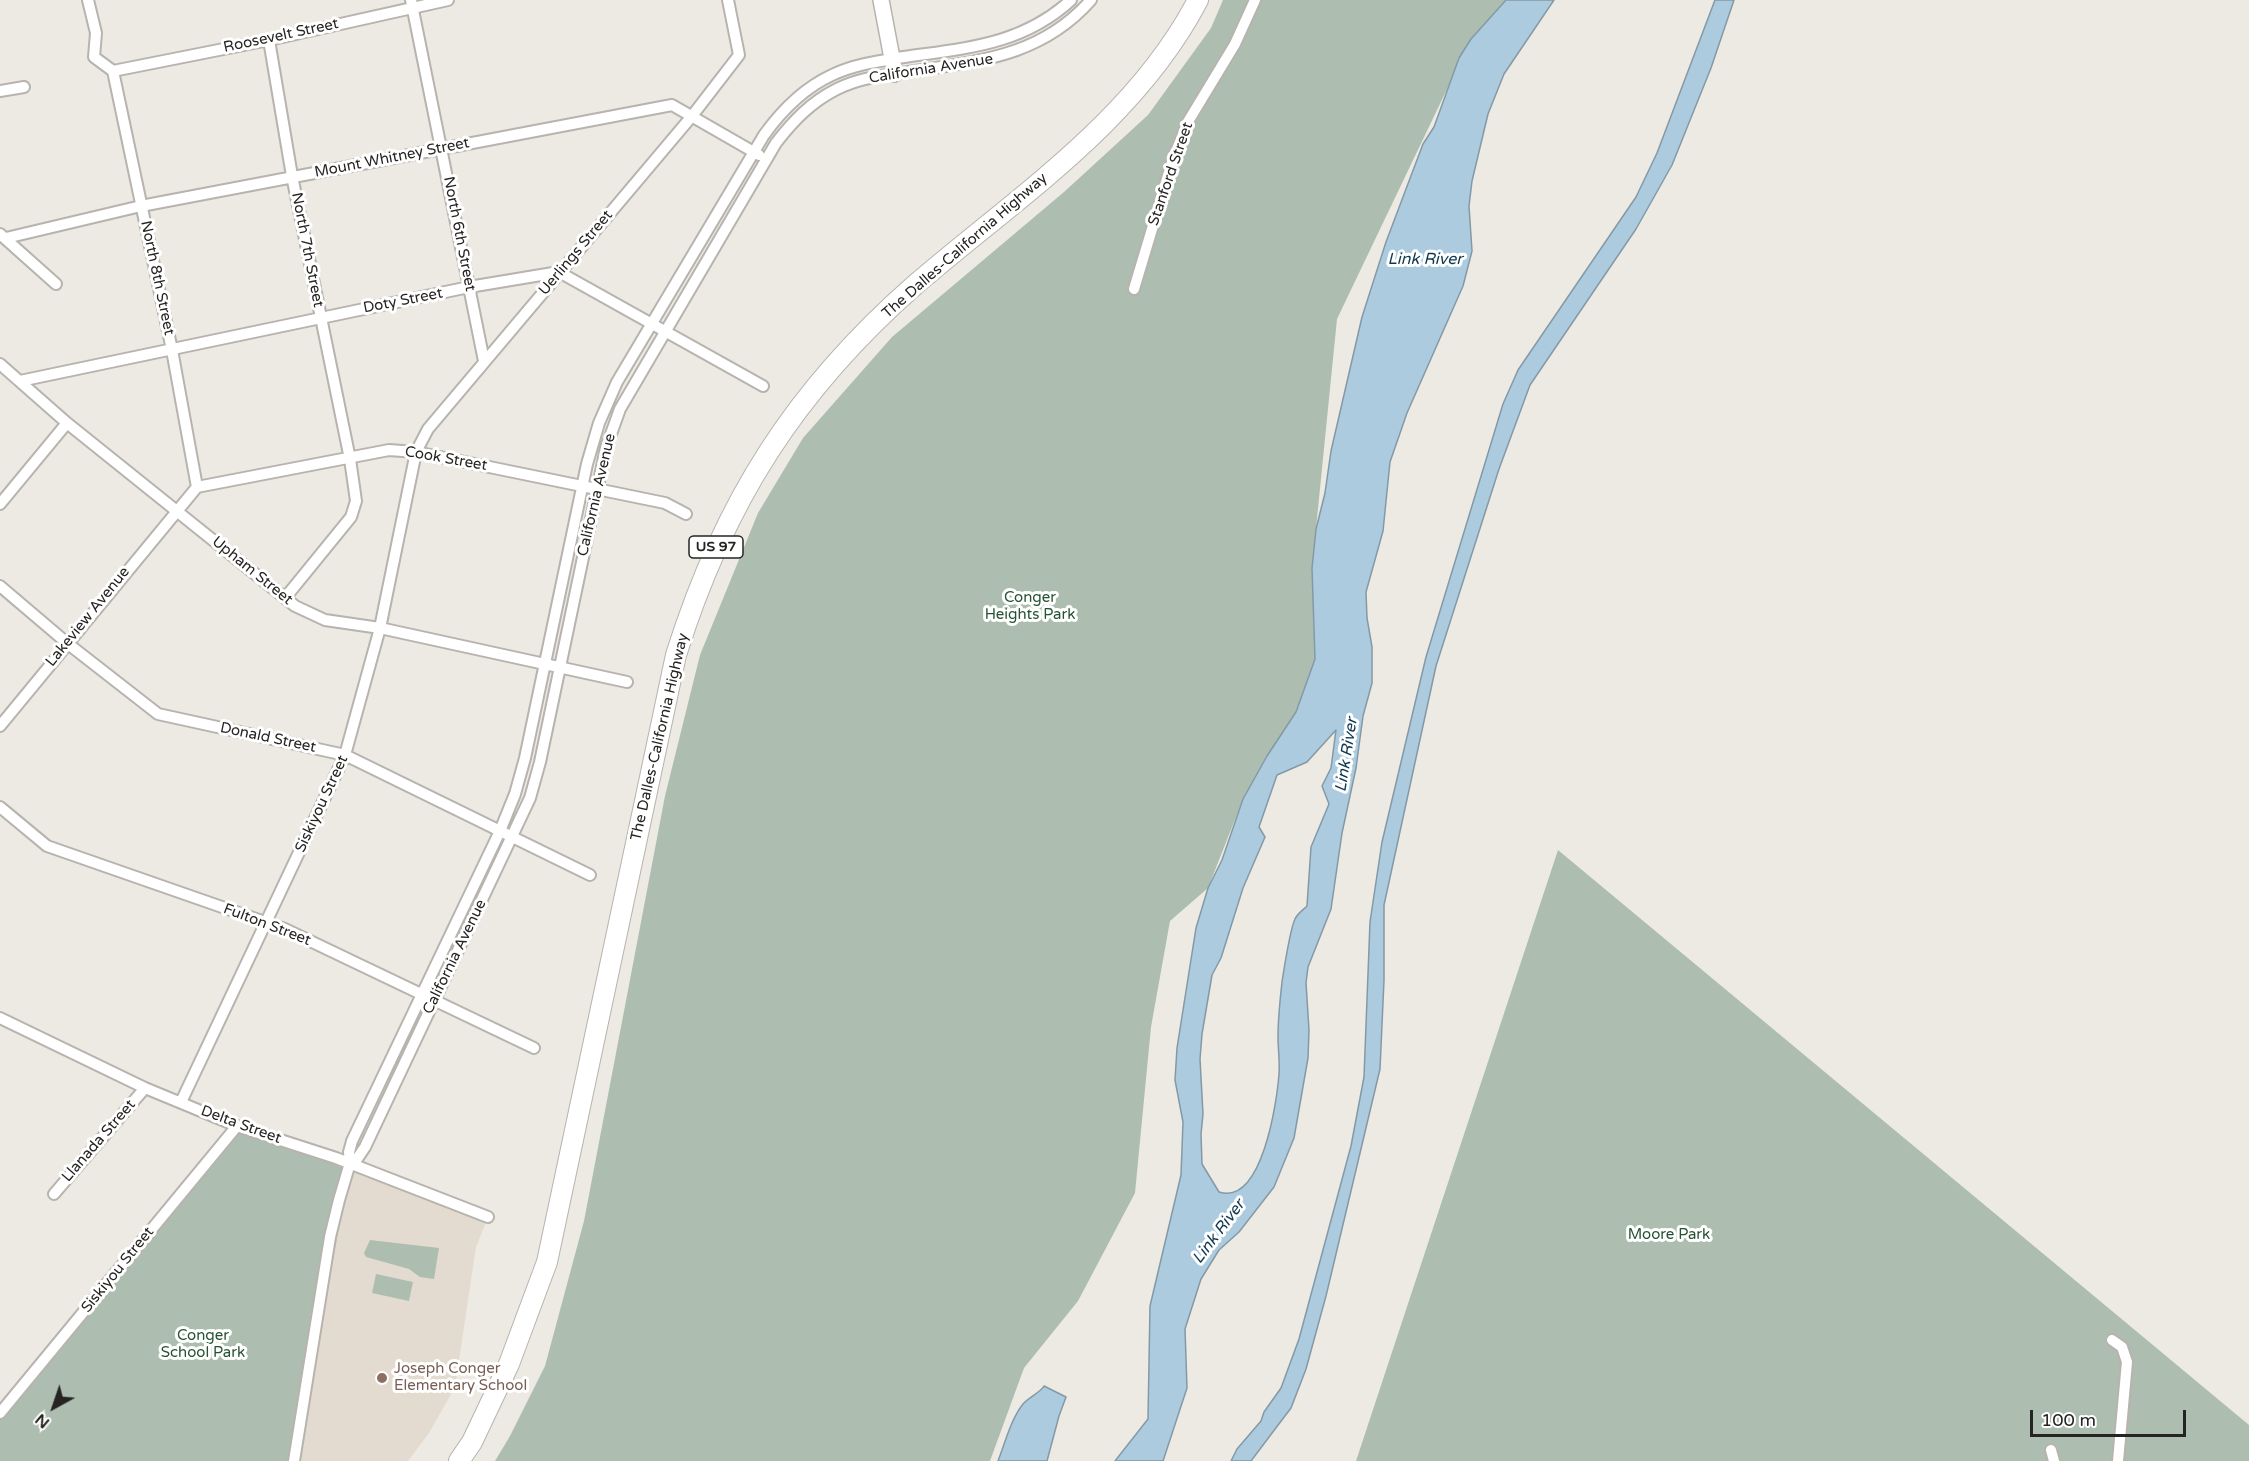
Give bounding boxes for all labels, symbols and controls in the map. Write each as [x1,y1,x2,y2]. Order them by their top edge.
street label: Roosevelt Street [222,15,340,57]
street label: California Avenue [868,50,994,88]
street label: Stanford Street [1145,120,1197,228]
street label: Mount Whitney Street [313,134,471,182]
street label: The Dalles-California Highway [879,169,1051,323]
street label: North 6th Street [439,175,479,293]
street label: North 7th Street [287,191,327,309]
street label: Uerlings Street [535,207,617,299]
street label: North 8th Street [136,219,178,337]
water label: Link River [1388,250,1462,270]
street label: Doty Street [362,284,444,318]
street label: California Avenue [574,432,620,558]
street label: Cook Street [403,443,489,475]
street label: Upham Street [208,533,296,609]
road number: US 97 [689,536,743,558]
street label: Lakeview Avenue [42,564,134,670]
park label: Conger Heights Park [985,589,1075,624]
street label: The Dalles-California Highway [627,631,693,843]
water label: Link River [1332,717,1362,793]
street label: Donald Street [218,719,318,757]
street label: Siskiyou Street [292,753,352,855]
street label: California Avenue [419,897,491,1017]
street label: Fulton Street [221,900,313,950]
street label: Llanada Street [58,1096,140,1186]
street label: Delta Street [198,1102,284,1148]
water label: Link River [1189,1196,1249,1268]
street label: Siskiyou Street [78,1224,158,1316]
park label: Moore Park [1628,1226,1710,1244]
park label: Conger School Park [161,1327,245,1362]
place label: Joseph Conger Elementary School [394,1360,527,1395]
marker: Joseph Conger Elementary School [375,1371,389,1385]
north arrow [24,1377,84,1437]
scale bar [2033,1398,2189,1436]
text: N [31,1409,54,1433]
text: 100 m [2041,1409,2096,1431]

